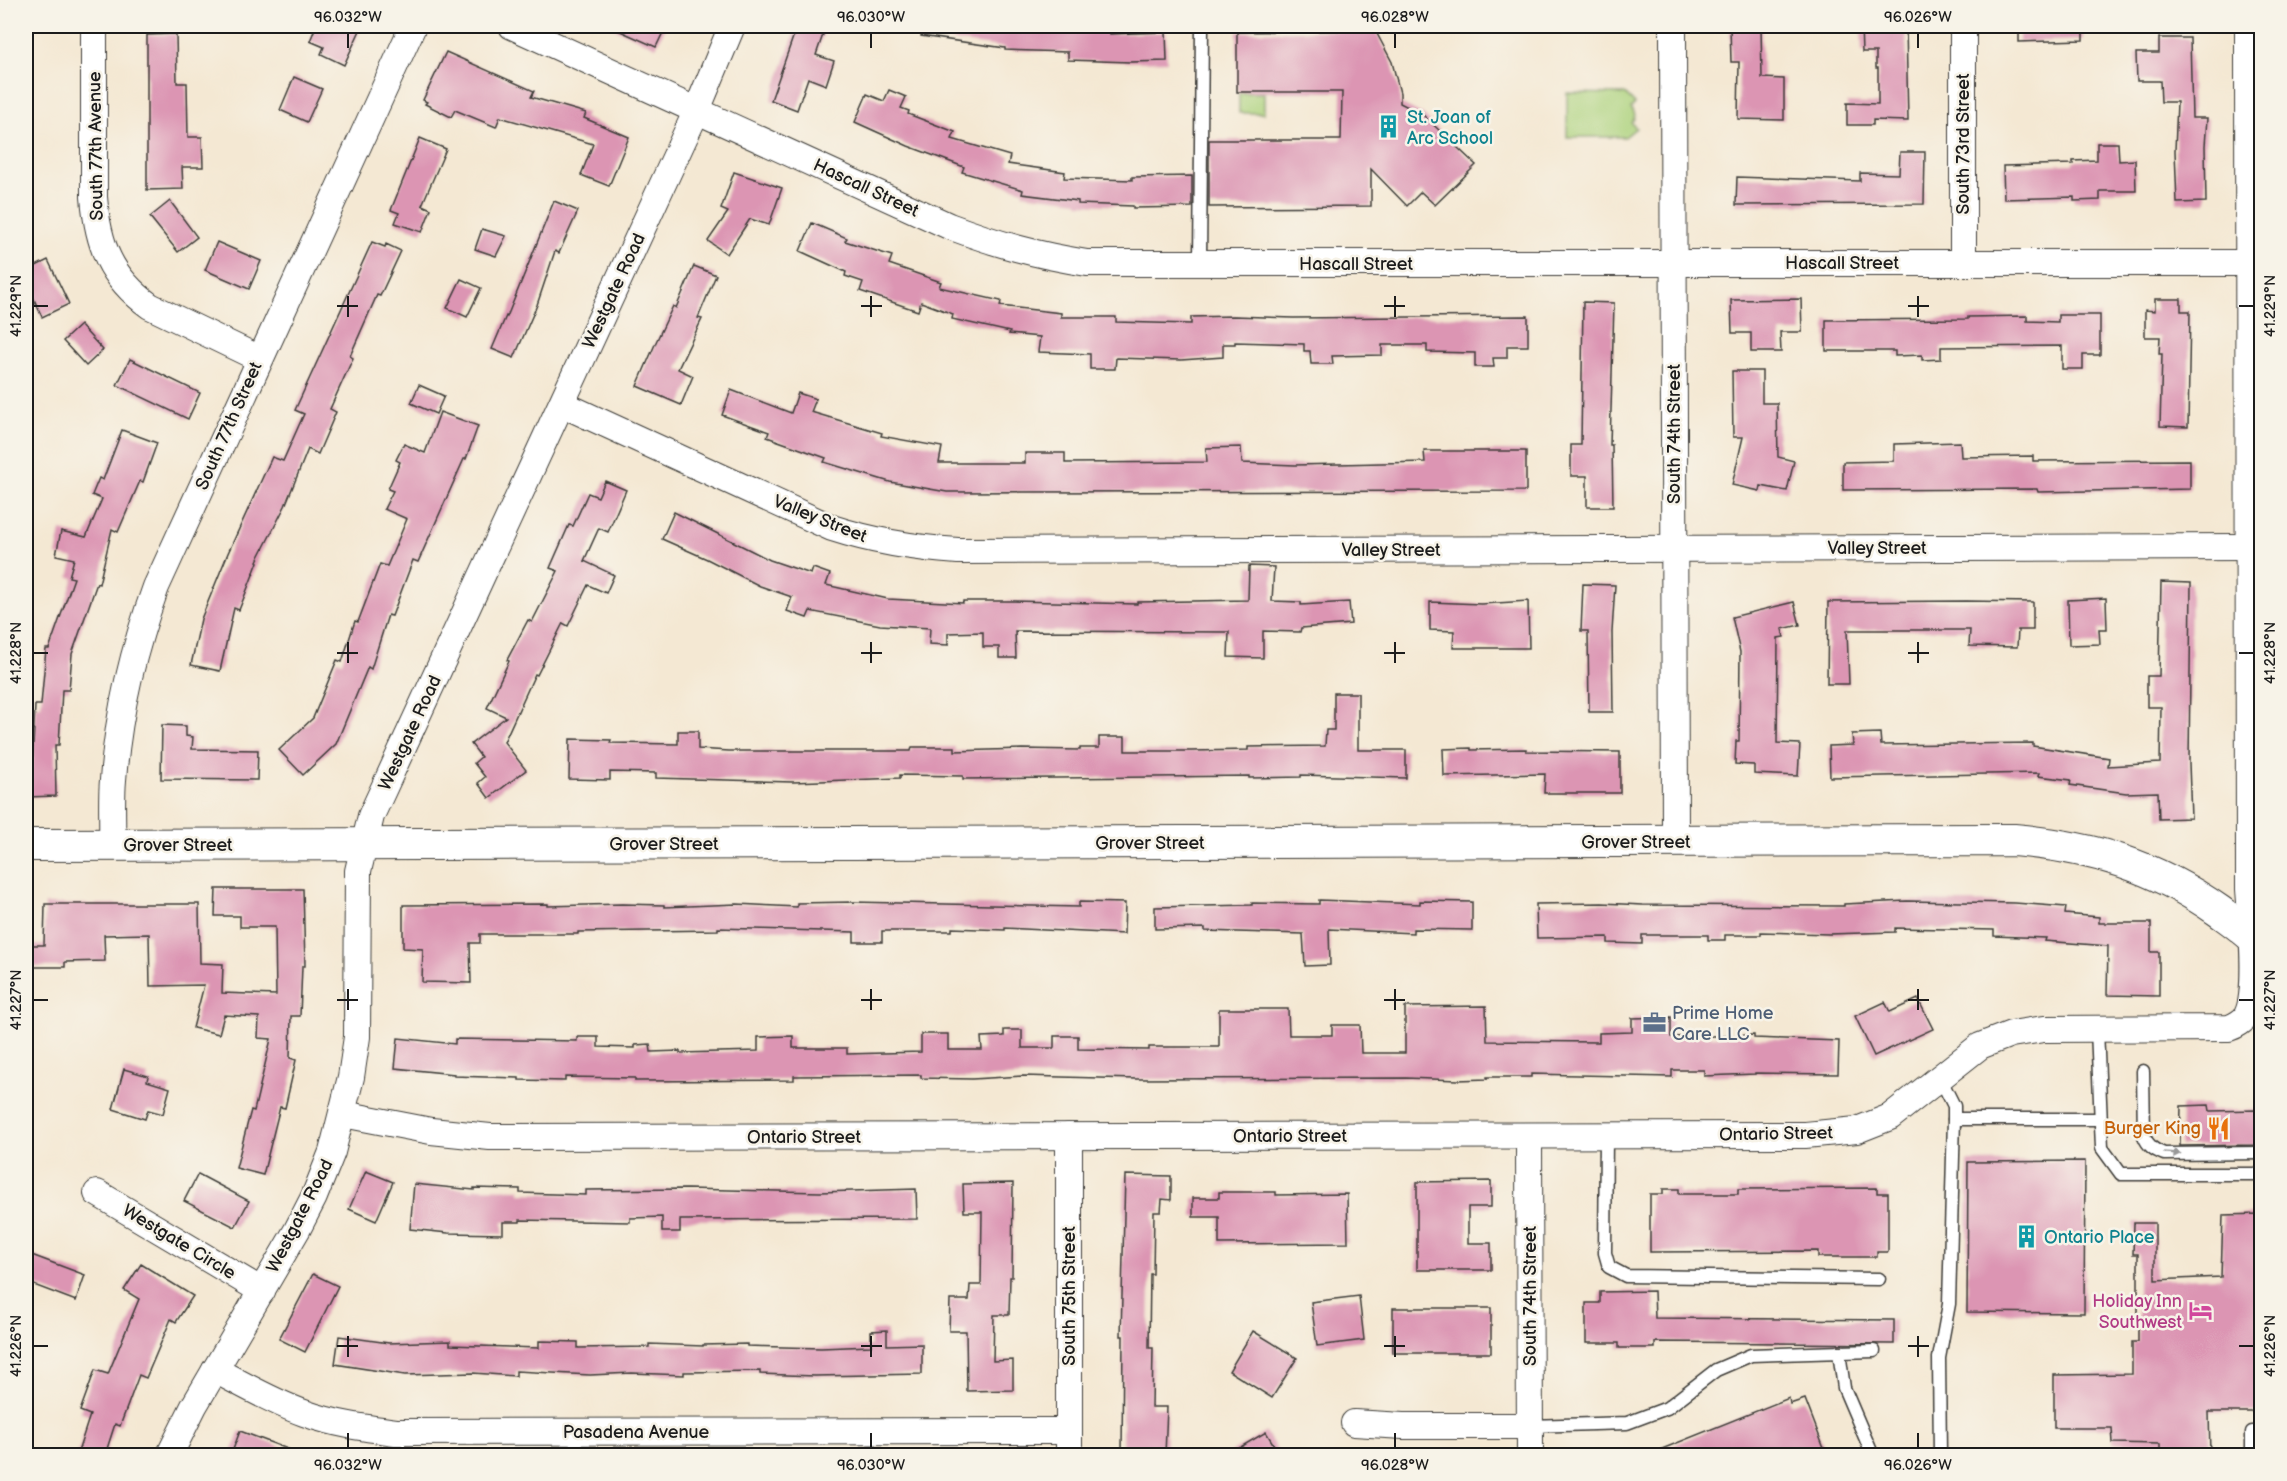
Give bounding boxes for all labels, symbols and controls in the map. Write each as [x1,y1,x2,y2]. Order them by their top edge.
text: 96.032°W [314,8,382,27]
text: 96.030°W [837,8,905,27]
text: 96.028°W [1361,8,1429,27]
text: 96.026°W [1884,8,1952,27]
street label: South 77th Avenue [84,71,108,221]
street label: South 73rd Street [1953,73,1974,215]
place label: St. Joan of Arc School [1407,107,1493,149]
building icon: St. Joan of Arc School [1376,114,1402,140]
street label: Hascall Street [810,154,923,222]
street label: Westgate Road [578,230,650,352]
street label: Hascall Street [1785,253,1899,274]
street label: Hascall Street [1299,254,1413,275]
text: 41.229°N [7,275,26,337]
text: 41.229°N [2261,275,2280,337]
street label: South 77th Street [191,358,267,493]
street label: South 74th Street [1664,364,1685,504]
street label: Valley Street [770,491,870,547]
street label: Valley Street [1827,538,1927,559]
street label: Valley Street [1341,540,1441,561]
text: 41.228°N [7,622,26,684]
text: 41.228°N [2261,622,2280,684]
street label: Westgate Road [374,672,446,794]
street label: Grover Street [1581,832,1691,853]
street label: Grover Street [1095,833,1205,854]
street label: Grover Street [609,834,719,855]
street label: Grover Street [123,835,233,856]
text: 41.227°N [7,969,26,1031]
text: 41.227°N [2261,969,2280,1031]
place label: Prime Home Care LLC [1672,1003,1774,1045]
office icon: Prime Home Care LLC [1641,1010,1667,1036]
restaurant icon: Burger King [2206,1115,2232,1141]
place label: Burger King [2104,1118,2201,1139]
street label: Ontario Street [1719,1122,1834,1145]
street label: Ontario Street [1233,1126,1347,1147]
street label: Ontario Street [747,1127,861,1148]
one-way arrow [2162,1149,2181,1158]
street label: Westgate Road [262,1156,338,1276]
street label: Westgate Circle [119,1200,240,1284]
building icon: Ontario Place [2013,1224,2039,1250]
street label: South 75th Street [1059,1226,1080,1366]
street label: South 74th Street [1520,1226,1541,1366]
place label: Ontario Place [2044,1227,2155,1248]
place label: Holiday Inn Southwest [2092,1291,2182,1333]
hotel icon: Holiday Inn Southwest [2187,1298,2213,1324]
text: 41.226°N [7,1315,26,1377]
text: 41.226°N [2261,1315,2280,1377]
street label: Pasadena Avenue [563,1422,710,1443]
text: 96.032°W [314,1456,382,1475]
text: 96.030°W [837,1456,905,1475]
text: 96.028°W [1361,1456,1429,1475]
text: 96.026°W [1884,1456,1952,1475]

